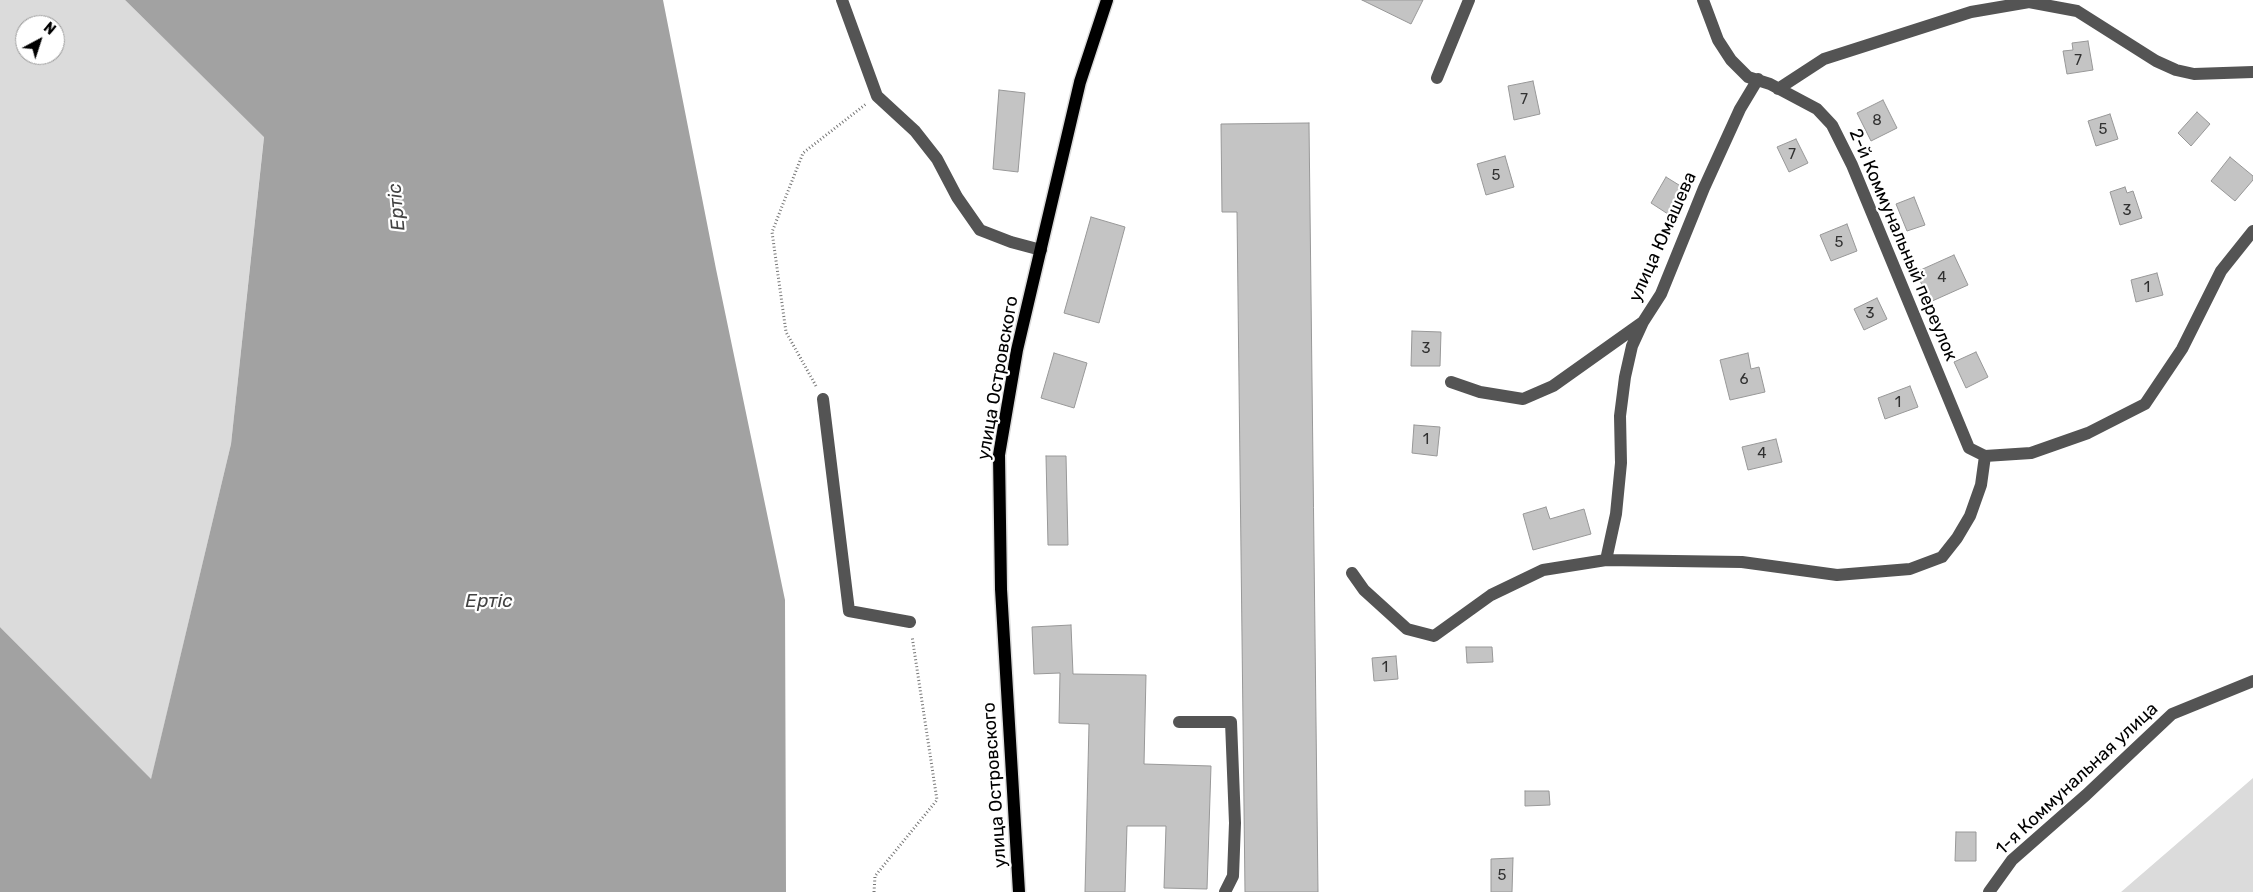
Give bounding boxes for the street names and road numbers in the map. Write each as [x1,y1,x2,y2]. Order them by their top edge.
street label: 2-й Коммунальный переулок [1844,126,1962,364]
street label: улица Юмашева [1625,169,1701,305]
street label: улица Островского [973,294,1023,462]
street label: 1-я Коммунальная улица [1992,698,2162,860]
street label: улица Островского [978,701,1012,869]

